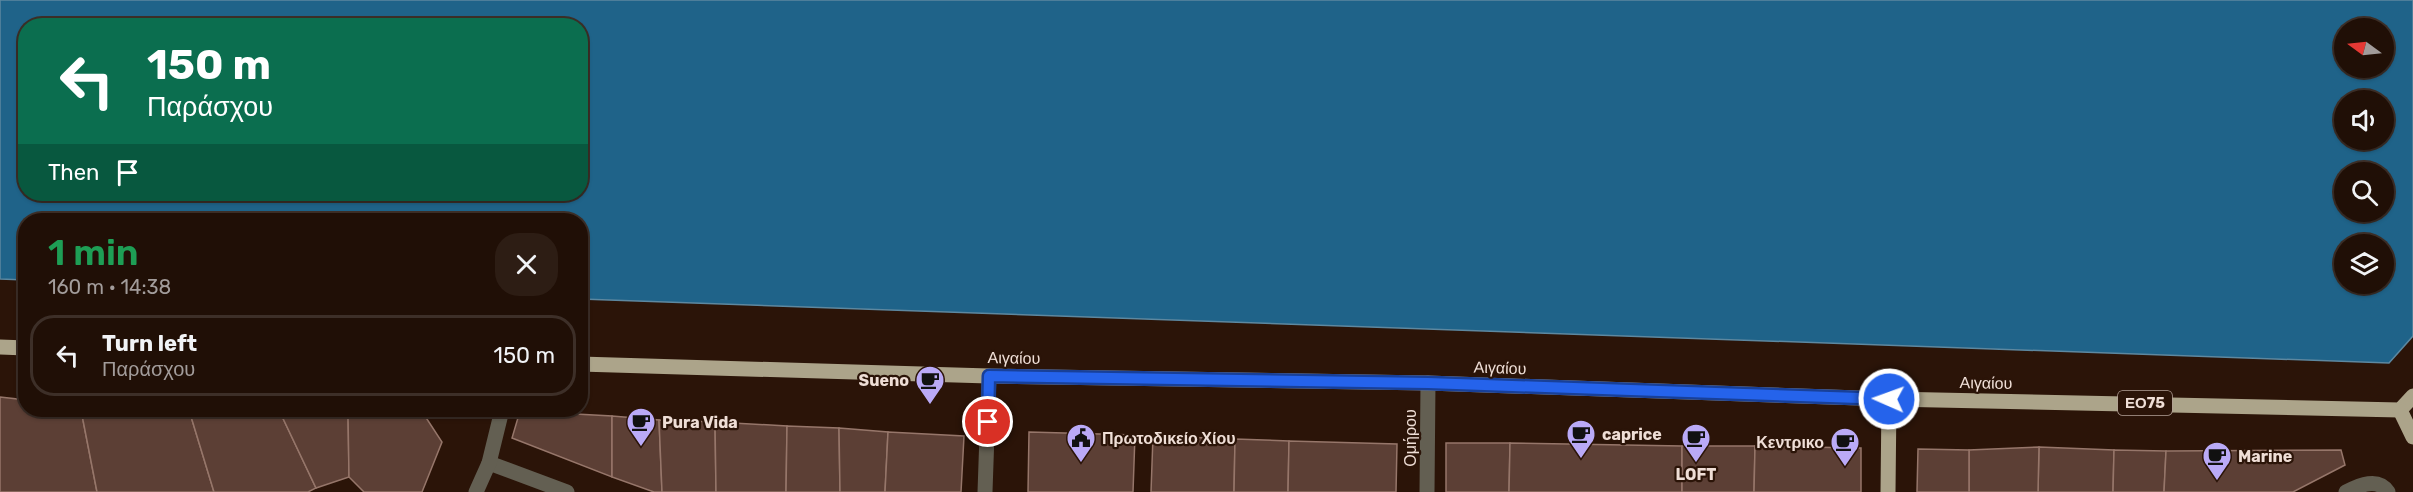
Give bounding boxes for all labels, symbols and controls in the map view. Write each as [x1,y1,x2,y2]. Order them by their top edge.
north arrow [2334,18,2394,78]
map controls [2334,18,2394,294]
text: 150 m [147,40,271,90]
icon: left [48,42,126,120]
button: sound [2334,90,2394,150]
text: Παράσχου [147,91,273,123]
icon: arrive [111,156,144,189]
text: Then [48,159,99,186]
button: search [2334,162,2394,222]
text: 1 min [48,231,139,274]
button: close [495,233,558,296]
button: layers [2334,234,2394,294]
text: 160 m · 14:38 [48,275,171,299]
text: Turn left [102,330,197,357]
icon: left [51,339,84,372]
text: 150 m [494,342,555,369]
street label: Αιγαίου [987,348,1041,368]
text: Παράσχου [102,357,195,381]
street label: Αιγαίου [1473,358,1527,378]
cafe icon: Sueno [914,364,946,406]
position arrow [1857,367,1921,431]
place label: Sueno [859,371,909,390]
street label: Αιγαίου [1959,373,2013,393]
road number: ΕΟ75 [2118,391,2172,415]
pin [962,396,1013,447]
icon: arrive [971,405,1004,438]
cafe icon: Pura Vida [625,406,657,448]
street label: Ομήρου [1401,409,1420,467]
place label: Pura Vida [662,413,738,432]
cafe icon: caprice [1565,418,1597,460]
public building icon: Πρωτοδικείο Χίου [1065,422,1097,464]
cafe icon: LOFT [1680,422,1712,464]
place label: caprice [1602,425,1662,444]
cafe icon: Κεντρικο [1829,426,1861,468]
place label: Πρωτοδικείο Χίου [1102,429,1236,448]
place label: Κεντρικο [1756,433,1824,452]
cafe icon: Marine [2201,440,2233,482]
place label: Marine [2238,447,2292,466]
place label: LOFT [1676,465,1716,484]

